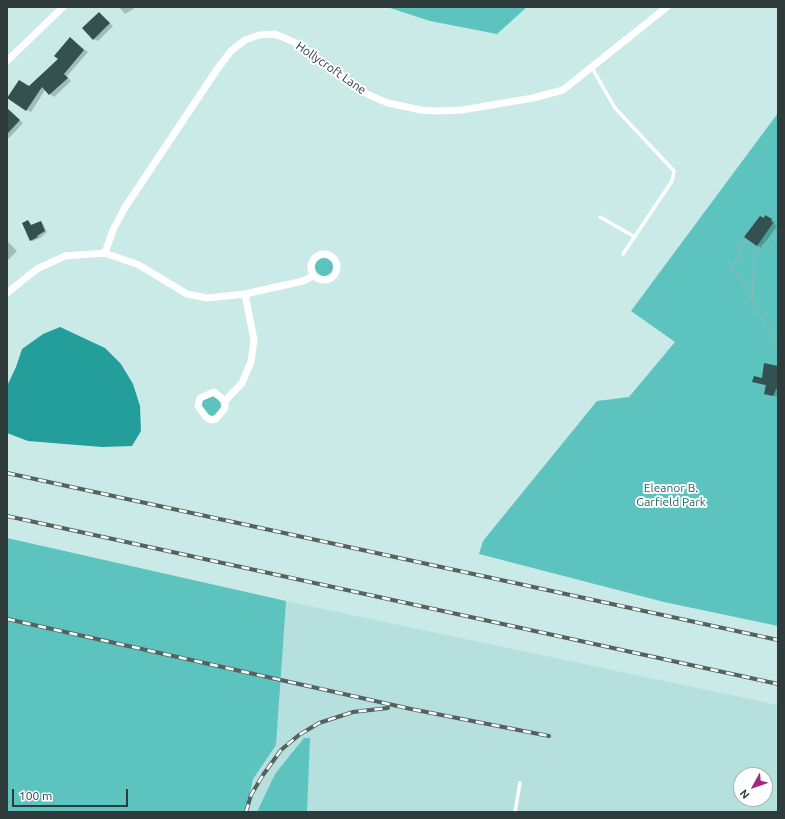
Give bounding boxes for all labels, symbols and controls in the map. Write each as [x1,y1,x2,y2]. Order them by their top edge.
street label: Hollycroft Lane [293,38,369,98]
park label: Eleanor B. Garfield Park [636,481,706,509]
north arrow [733,767,773,807]
scale bar [14,781,130,807]
text: N [737,787,752,801]
text: 100 m [19,789,52,802]

